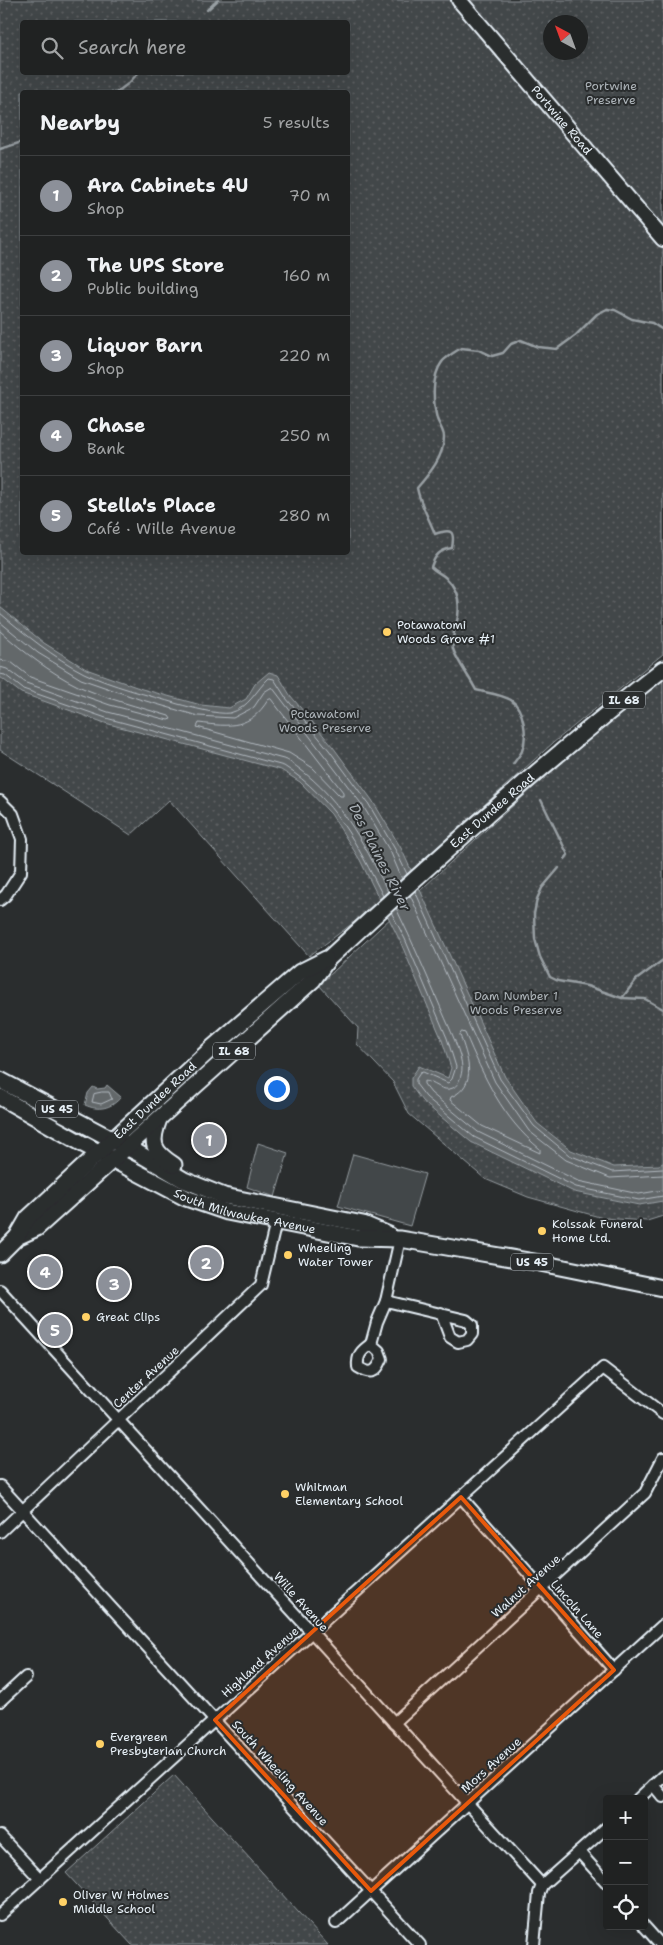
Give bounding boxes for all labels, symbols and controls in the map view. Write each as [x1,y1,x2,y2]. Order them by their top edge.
north arrow [543,15,588,60]
search box [20,20,350,75]
icon: search [38,34,66,62]
text: Search here [78,35,187,60]
park label: Portwine Preserve [585,78,637,108]
street label: Portwine Road [528,82,596,158]
text: Nearby [40,109,120,137]
text: 5 results [263,112,330,133]
text: Ara Cabinets 4U [87,173,248,198]
text: 1 [52,185,60,206]
text: 70 m [289,185,330,206]
text: Shop [87,198,124,219]
text: The UPS Store [87,253,224,278]
text: 2 [50,265,62,286]
text: 160 m [283,265,330,286]
text: Public building [87,278,199,299]
text: Liquor Barn [87,333,203,358]
text: 3 [50,345,62,366]
text: 220 m [278,345,330,366]
text: Shop [87,358,124,379]
text: Chase [87,413,146,438]
text: 4 [50,425,62,446]
text: 250 m [279,425,330,446]
text: Bank [87,438,125,459]
text: Stella's Place [87,493,216,518]
text: 5 [51,505,61,526]
text: 280 m [278,505,330,526]
text: Café · Wille Avenue [87,518,236,539]
place label: Potawatomi Woods Grove #1 [397,617,495,647]
marker: Potawatomi Woods Grove #1 [381,626,393,638]
road number: IL 68 [603,692,645,708]
park label: Potawatomi Woods Preserve [279,706,371,736]
street label: East Dundee Road [447,769,538,852]
water label: Des Plaines River [345,800,415,914]
park label: Dam Number 1 Woods Preserve [470,988,562,1018]
road number: IL 68 [213,1042,255,1060]
street label: East Dundee Road [110,1058,200,1143]
your location [264,1076,290,1102]
road number: US 45 [36,1100,78,1118]
pin: 1 [193,1121,225,1159]
street label: South Milwaukee Avenue [171,1185,317,1237]
place label: Kolssak Funeral Home Ltd. [552,1216,643,1246]
marker: Kolssak Funeral Home Ltd. [536,1225,548,1237]
place label: Wheeling Water Tower [298,1240,374,1270]
pin: 2 [190,1244,222,1282]
marker: Wheeling Water Tower [282,1249,294,1261]
pin: 4 [29,1253,61,1291]
road number: US 45 [511,1254,553,1270]
pin: 3 [98,1265,130,1303]
place label: Great Clips [96,1309,160,1325]
pin: 5 [39,1311,71,1349]
marker: Great Clips [80,1311,92,1323]
street label: Center Avenue [110,1342,183,1412]
place label: Whitman Elementary School [295,1479,403,1509]
marker: Whitman Elementary School [279,1488,291,1500]
street label: Walnut Avenue [488,1551,564,1621]
street label: Wille Avenue [270,1569,332,1635]
street label: Lincoln Lane [547,1576,607,1642]
street label: Highland Avenue [218,1623,302,1701]
street label: South Wheeling Avenue [228,1717,332,1829]
place label: Evergreen Presbyterian Church [110,1729,226,1759]
street label: Mors Avenue [457,1733,525,1796]
marker: Evergreen Presbyterian Church [94,1738,106,1750]
map controls [603,1795,648,1930]
button: + [603,1795,648,1840]
button: − [603,1840,648,1885]
button: locate [603,1885,648,1930]
place label: Oliver W Holmes Middle School [73,1887,169,1917]
marker: Oliver W Holmes Middle School [57,1896,69,1908]

